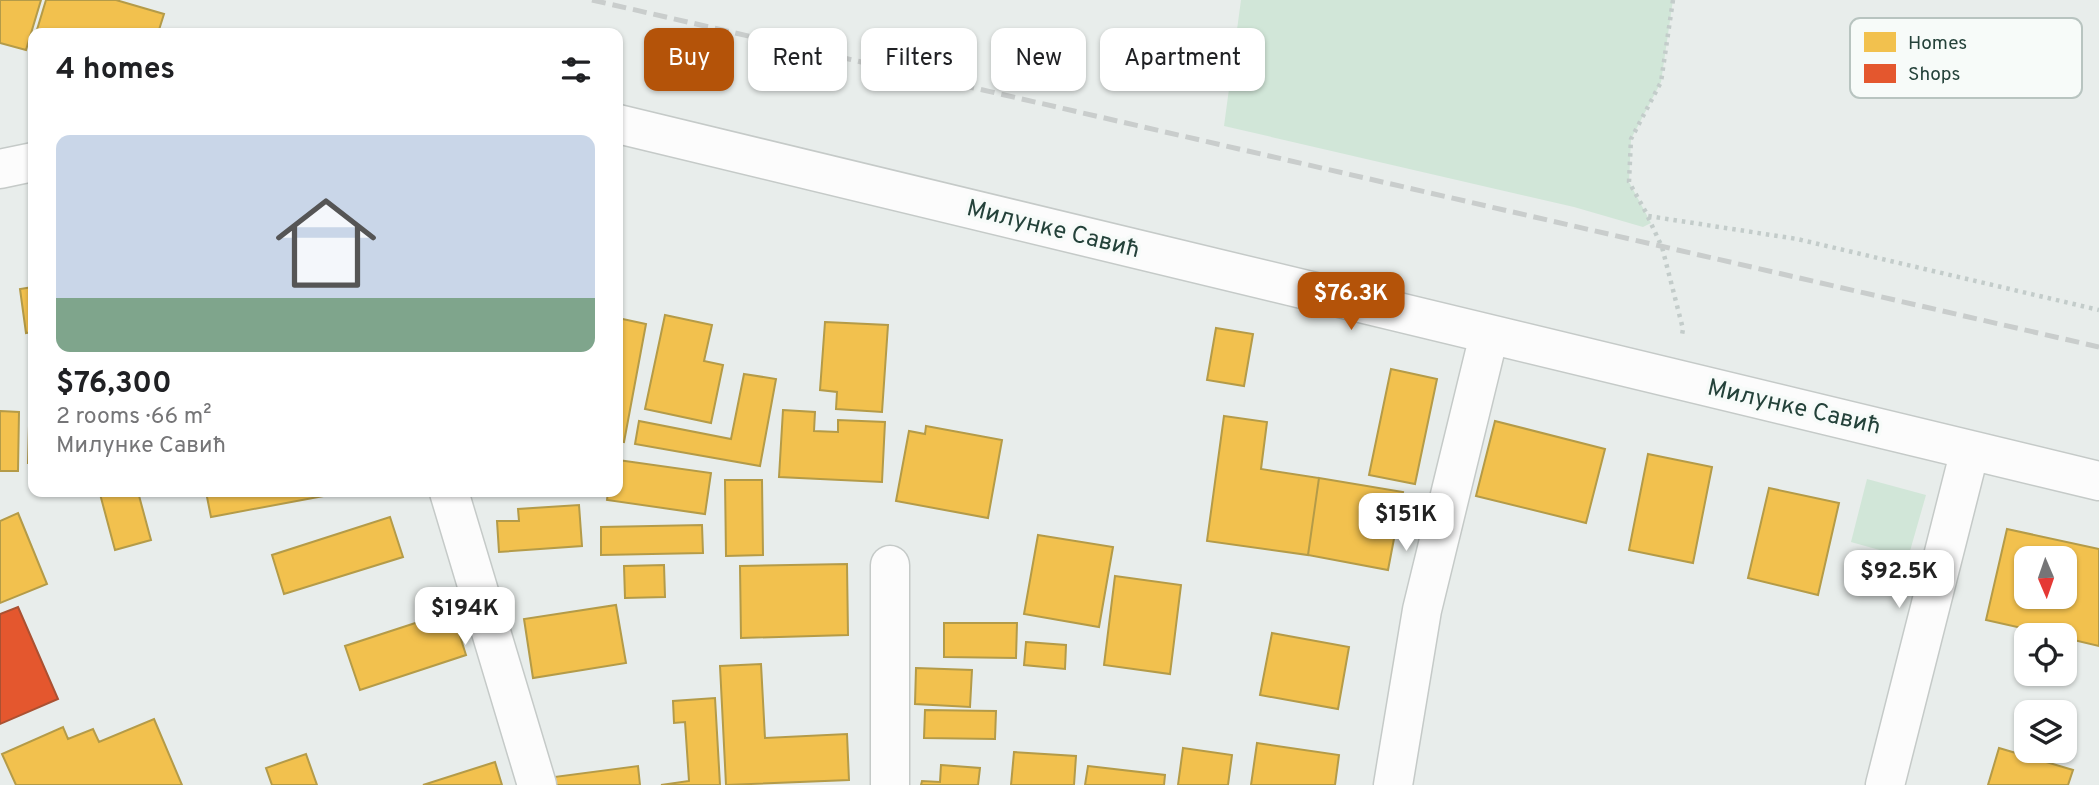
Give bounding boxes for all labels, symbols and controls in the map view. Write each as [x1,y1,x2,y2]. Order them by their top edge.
legend [1850,18,2082,98]
chip: Buy [644,28,734,91]
chip: Rent [748,28,847,91]
chip: Filters [861,28,977,91]
chip: New [991,28,1086,91]
chip: Apartment [1100,28,1265,91]
text: Homes [1908,32,1967,56]
icon: filters [557,51,595,89]
text: 4 homes [56,52,175,89]
text: Shops [1908,63,1960,87]
icon: home [263,180,389,306]
street label: Милунке Савић [963,194,1143,266]
pin: $76.3K [1294,272,1408,332]
text: $76.3K [1314,280,1388,309]
text: $76,300 [56,366,172,403]
street label: Милунке Савић [1704,373,1884,443]
text: 2 rooms · 66 m² [56,403,212,432]
text: Милунке Савић [56,432,226,461]
pin: $151K [1357,494,1455,553]
text: $151K [1375,501,1437,530]
north arrow [2014,546,2077,609]
map controls [2014,546,2077,763]
pin: $92.5K [1842,550,1956,610]
text: $92.5K [1860,558,1938,587]
pin: $194K [416,588,514,647]
text: $194K [431,595,499,624]
button: locate [2014,623,2077,686]
button: layers [2014,700,2077,763]

